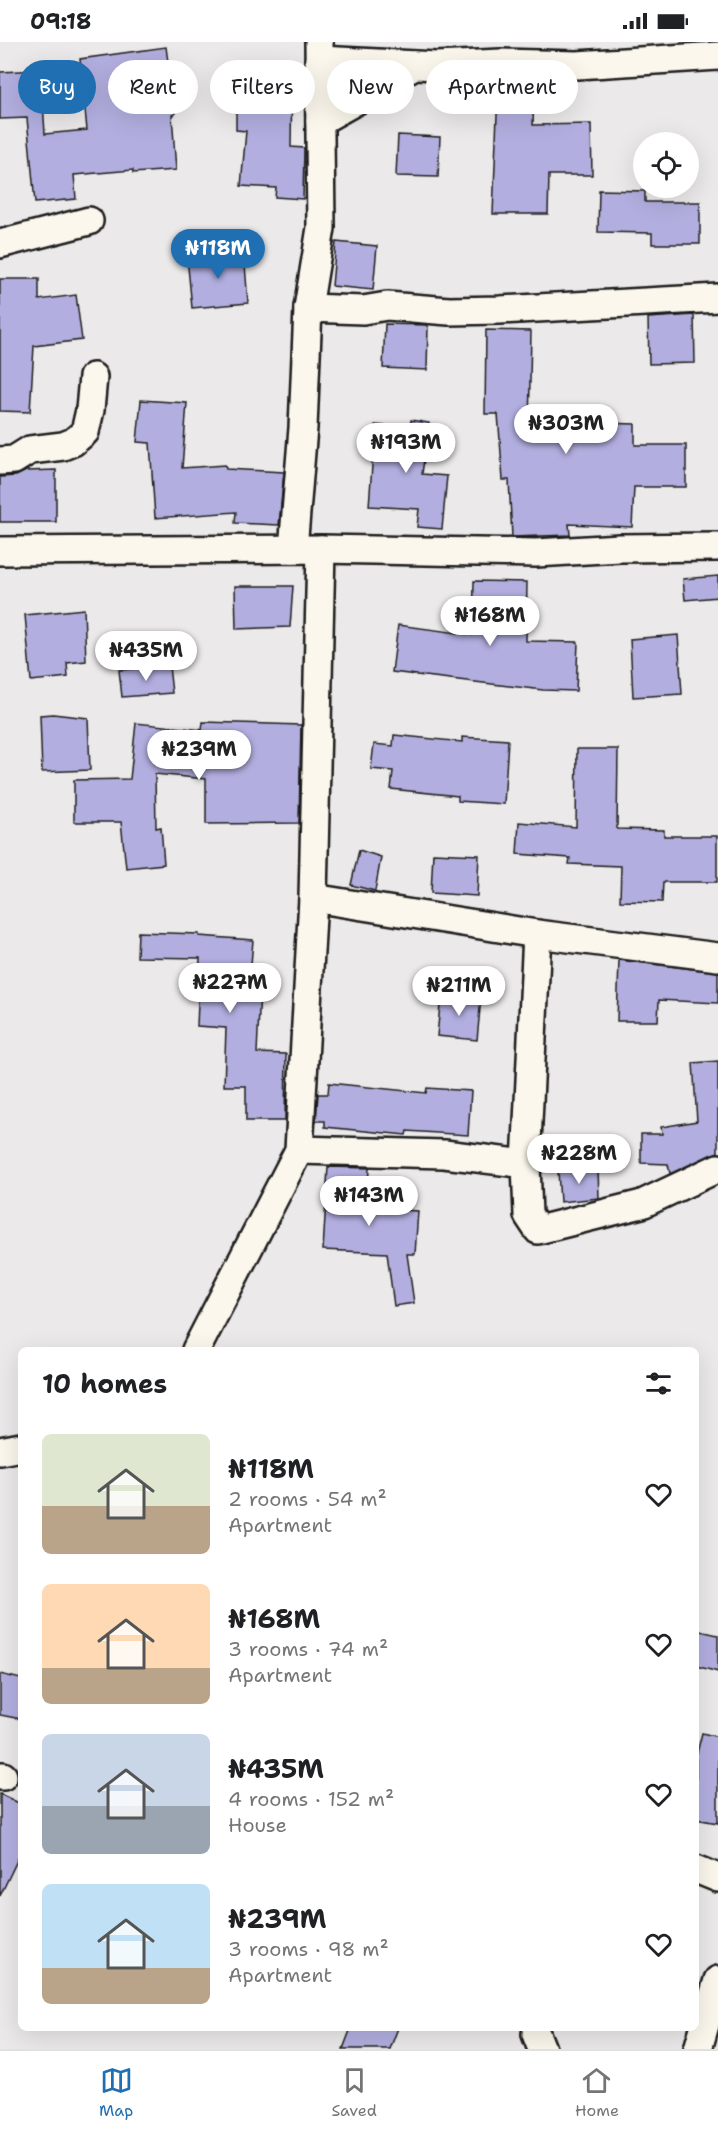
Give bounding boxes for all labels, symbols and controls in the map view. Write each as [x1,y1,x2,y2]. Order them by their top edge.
text: 09:18 [30,7,91,36]
chip: Buy [18,60,96,114]
chip: Rent [108,60,198,114]
chip: Filters [210,60,315,114]
chip: New [327,60,414,114]
chip: Apartment [426,60,578,114]
map controls [633,132,699,198]
button: locate [633,132,699,198]
pin: ₦118M [176,229,260,280]
text: ₦118M [185,235,251,261]
pin: ₦303M [524,404,608,455]
text: ₦303M [528,410,604,436]
pin: ₦193M [364,423,448,474]
text: ₦193M [370,429,442,455]
pin: ₦168M [448,596,532,647]
text: ₦168M [455,602,525,628]
pin: ₦435M [104,631,188,682]
text: ₦435M [109,637,183,663]
pin: ₦239M [157,730,241,781]
text: ₦239M [161,736,237,762]
pin: ₦227M [188,963,272,1014]
pin: ₦211M [417,966,501,1017]
text: ₦227M [192,969,268,995]
text: ₦211M [426,972,492,998]
pin: ₦228M [537,1134,621,1185]
text: ₦228M [541,1140,617,1166]
pin: ₦143M [327,1176,411,1227]
text: ₦143M [334,1182,404,1208]
text: 10 homes [42,1366,167,1401]
icon: filters [642,1367,675,1400]
text: ₦118M [228,1451,314,1486]
icon: home [90,1458,162,1530]
icon: heart [642,1478,675,1511]
text: 2 rooms · 54 m² [228,1486,387,1512]
text: Apartment [228,1512,332,1538]
text: ₦168M [228,1601,320,1636]
icon: home [90,1608,162,1680]
icon: heart [642,1628,675,1661]
text: 3 rooms · 74 m² [228,1636,388,1662]
text: Apartment [228,1662,332,1688]
text: ₦435M [228,1751,324,1786]
icon: home [90,1758,162,1830]
icon: heart [642,1778,675,1811]
text: 4 rooms · 152 m² [228,1786,394,1812]
text: House [228,1812,287,1838]
text: ₦239M [228,1901,326,1936]
icon: home [90,1908,162,1980]
icon: heart [642,1928,675,1961]
text: 3 rooms · 98 m² [228,1936,389,1962]
text: Apartment [228,1962,332,1988]
tab: Map [99,2064,133,2121]
tab: Saved [331,2064,377,2121]
tab: Home [575,2064,619,2121]

